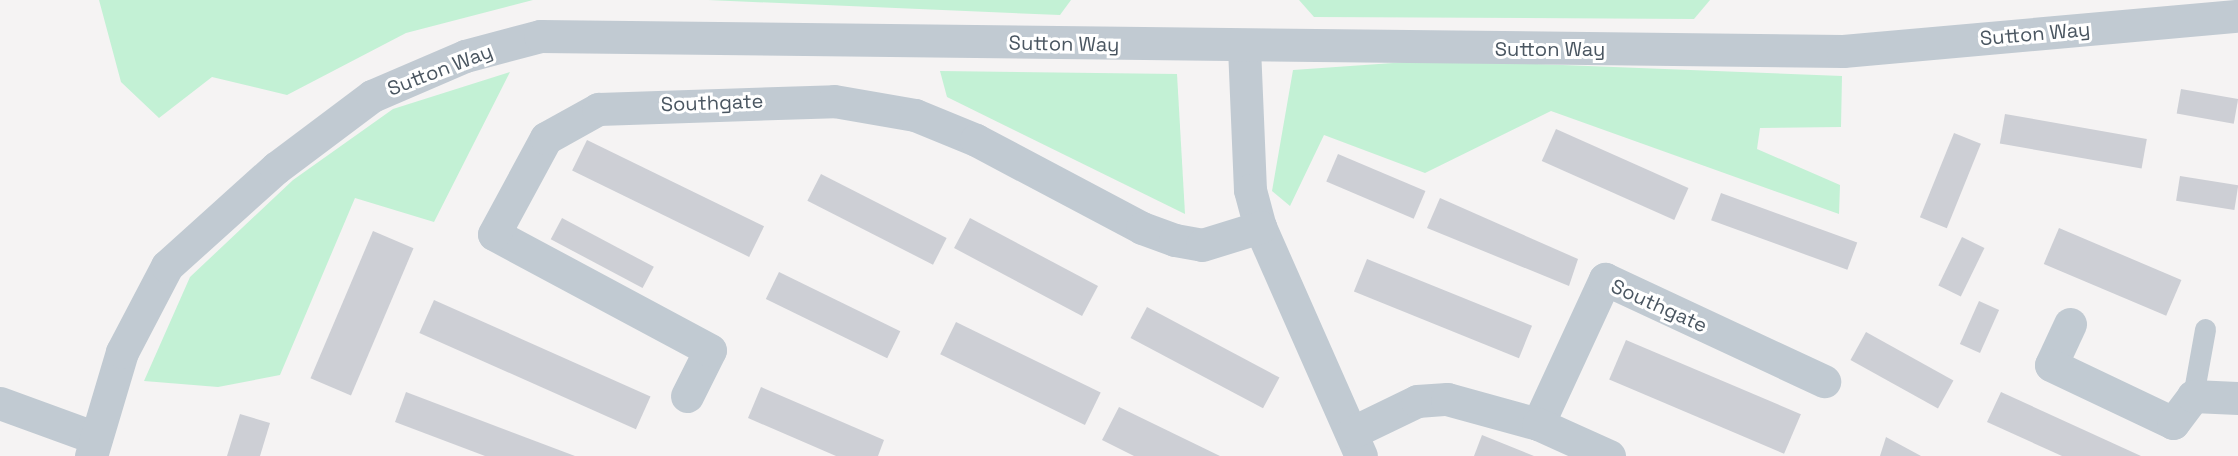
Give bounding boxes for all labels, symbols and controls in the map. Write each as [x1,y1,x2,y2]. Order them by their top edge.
street label: Sutton Way [1979,17,2091,51]
street label: Sutton Way [1008,31,1120,57]
street label: Sutton Way [1495,37,1605,61]
street label: Sutton Way [384,39,496,101]
street label: Southgate [660,89,764,117]
street label: Southgate [1607,274,1711,338]

